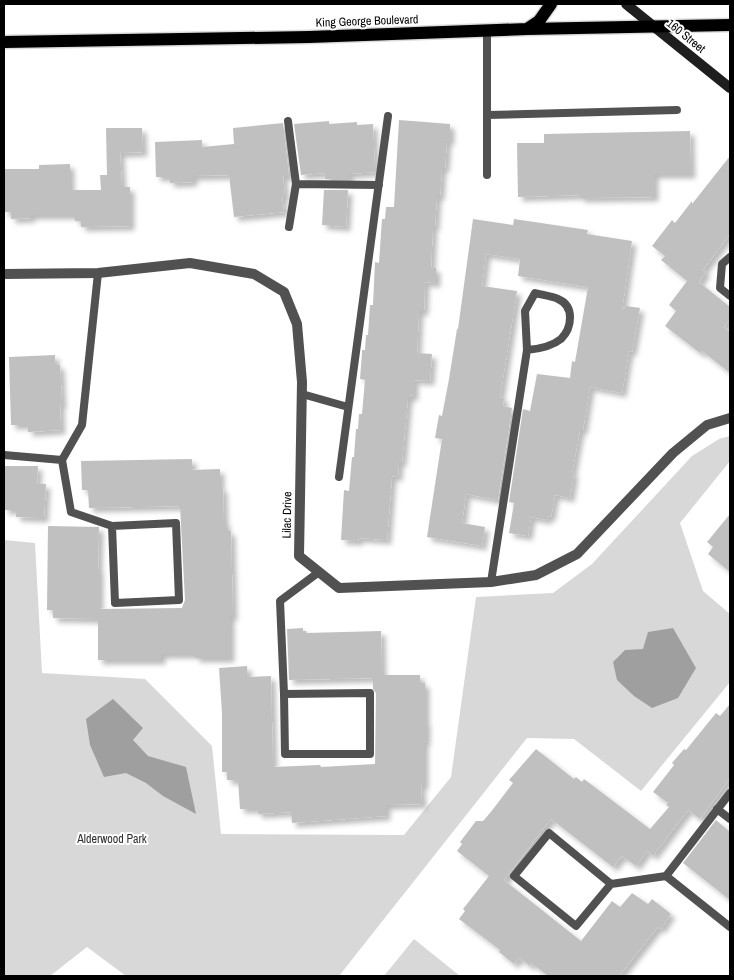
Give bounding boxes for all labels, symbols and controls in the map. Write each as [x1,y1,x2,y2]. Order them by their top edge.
street label: King George Boulevard [315,11,419,31]
street label: 160 Street [663,15,709,57]
street label: Lilac Drive [279,491,295,539]
park label: Alderwood Park [76,831,147,847]

